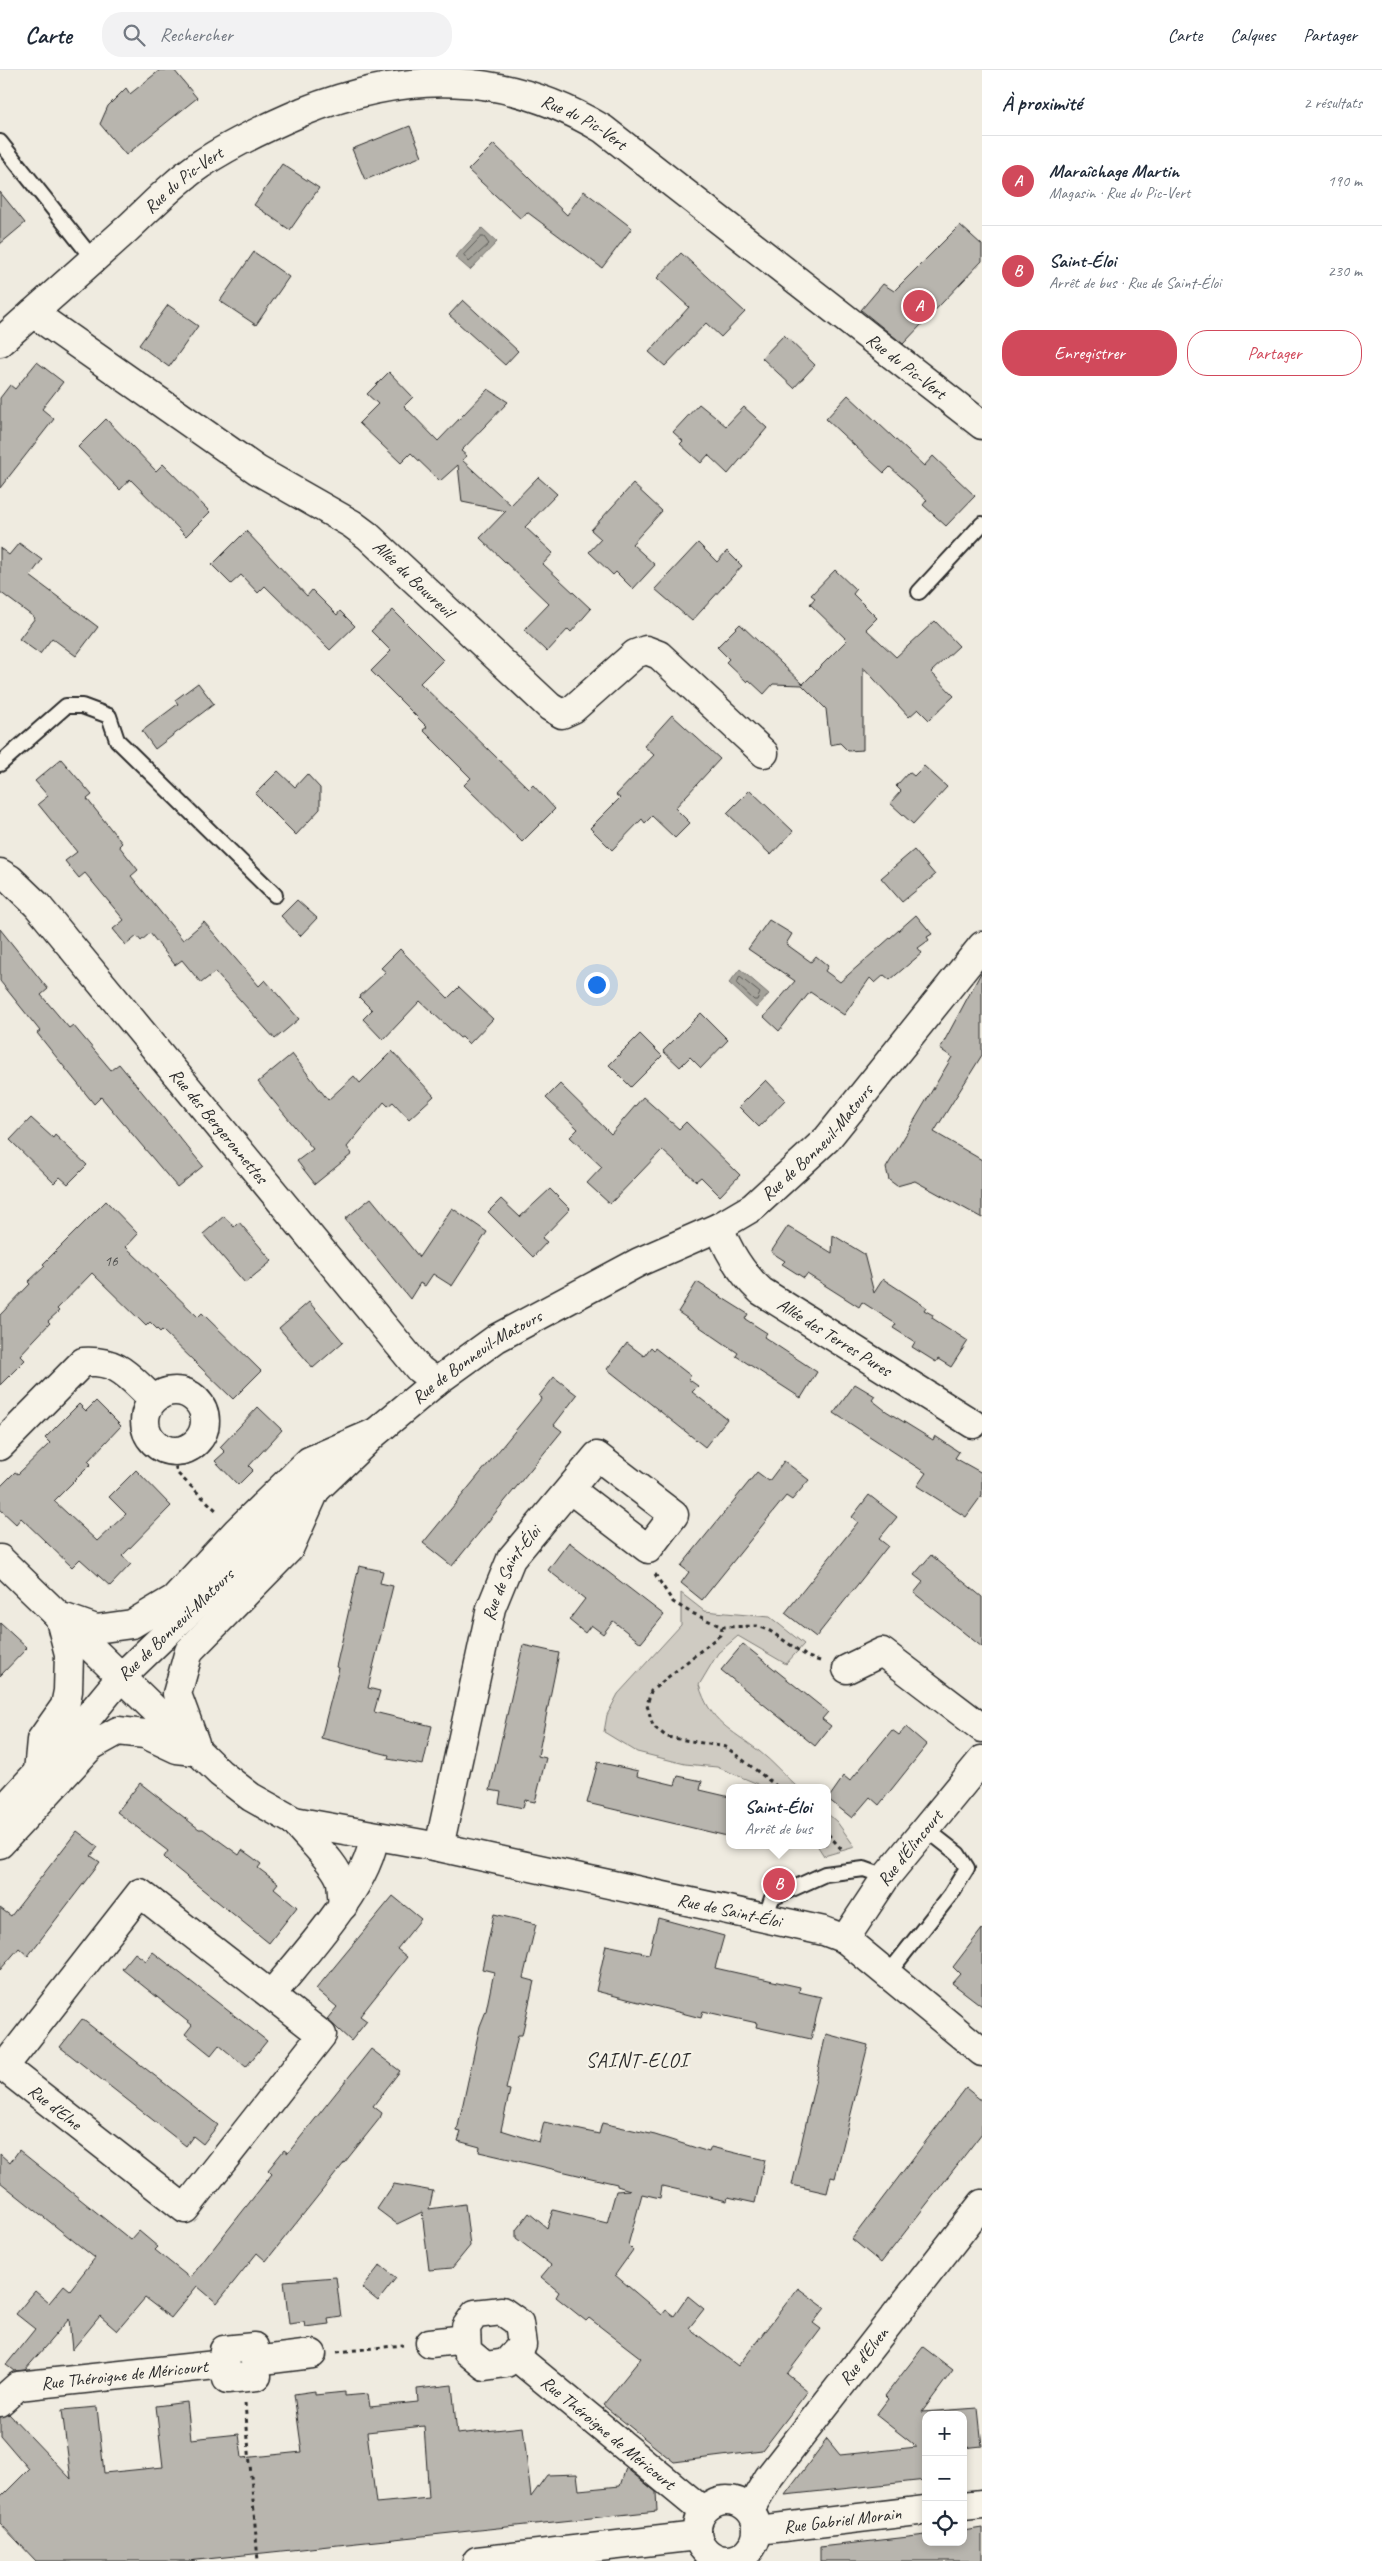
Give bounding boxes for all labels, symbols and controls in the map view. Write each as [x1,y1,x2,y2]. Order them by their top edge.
search box [102,12,452,57]
text: Carte [25,20,72,50]
icon: search [120,21,148,49]
text: Rechercher [160,23,233,47]
text: Carte [1168,24,1202,46]
text: Calques [1230,24,1275,46]
text: Partager [1303,24,1357,46]
street label: Rue du Pic-Vert [538,90,633,156]
text: À proximité [1002,90,1082,116]
text: 2 résultats [1303,93,1362,113]
street label: Rue du Pic-Vert [139,141,229,218]
text: Maraîchage Martin [1049,159,1179,183]
text: A [1014,171,1022,191]
text: 190 m [1328,171,1362,191]
text: Magasin · Rue du Pic-Vert [1049,183,1190,203]
text: Saint-Éloi [1049,249,1116,273]
text: B [1014,261,1022,281]
text: 230 m [1328,261,1362,281]
text: Arrêt de bus · Rue de Saint-Éloi [1049,273,1221,293]
pin: A [903,287,935,325]
street label: Rue du Pic-Vert [862,328,952,405]
button: Enregistrer [1002,330,1177,376]
button: Partager [1187,330,1362,376]
street label: Allée du Bouvreuil [368,535,461,624]
your location [584,972,610,998]
street label: Rue des Bergeronnettes [165,1064,274,1189]
street label: Rue de Bonneuil-Matours [756,1078,879,1205]
house number: 16 [104,1252,119,1271]
street label: Allée des Terres Pures [773,1293,897,1382]
street label: Rue de Bonneuil-Matours [407,1304,547,1408]
street label: Rue de Saint-Éloi [478,1519,547,1623]
street label: Rue de Bonneuil-Matours [113,1562,240,1685]
popup [726,1784,831,1849]
text: Saint-Éloi [745,1795,812,1819]
street label: Rue d'Élincourt [872,1804,949,1890]
text: Arrêt de bus [745,1819,812,1839]
pin: B [763,1865,795,1903]
street label: Rue de Saint-Éloi [675,1888,786,1933]
district label: SAINT-ELOI [586,2048,692,2073]
street label: Rue d'Elne [24,2079,87,2135]
street label: Rue d'Elven [834,2322,894,2389]
street label: Rue Théroigne de Méricourt [40,2355,211,2394]
street label: Rue Théroigne de Méricourt [537,2371,681,2496]
map controls [922,2411,967,2546]
button: + [922,2411,967,2456]
button: − [922,2456,967,2501]
button: locate [922,2501,967,2546]
street label: Rue Gabriel Morain [782,2502,903,2538]

